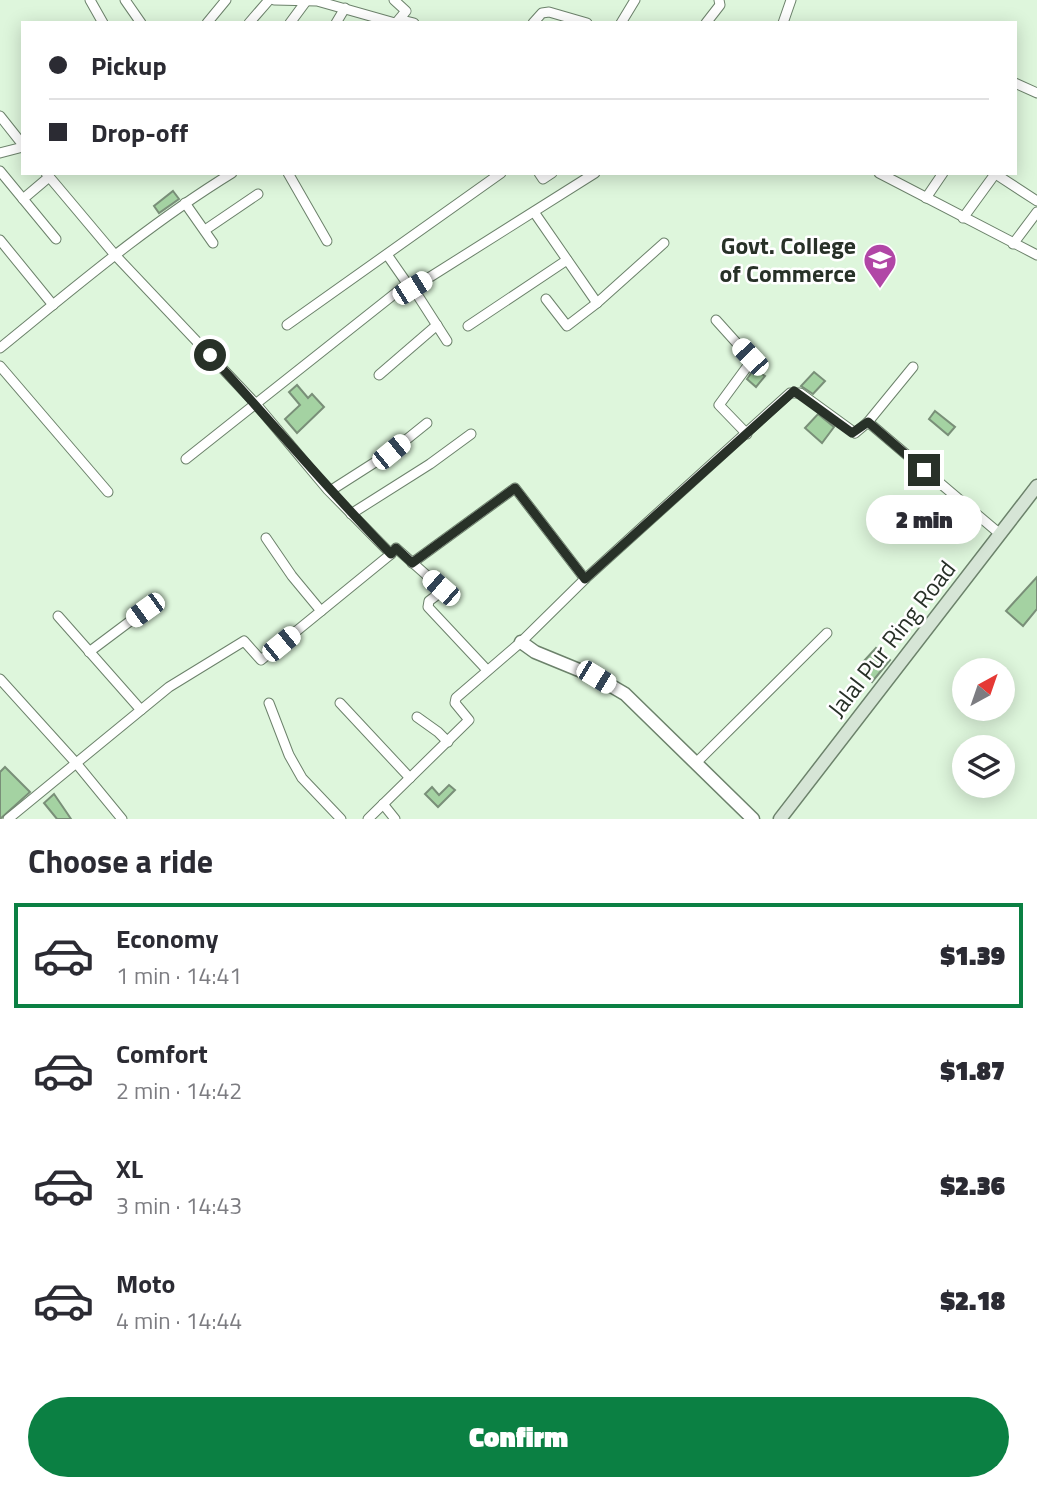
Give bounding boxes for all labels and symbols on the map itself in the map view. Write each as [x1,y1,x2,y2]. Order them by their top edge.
place label: Govt. College of Commerce [719,227,856,291]
school or university icon: Govt. College of Commerce [861,241,899,290]
car [389,268,436,308]
car [728,334,773,380]
route start [194,339,226,371]
car [369,431,414,473]
route end [908,454,940,486]
callout: 2 min [866,494,982,544]
street label: Jalal Pur Ring Road [818,552,964,724]
car [419,566,464,610]
car [122,589,169,631]
car [259,623,304,665]
car [573,657,620,697]
north arrow [952,658,1015,721]

